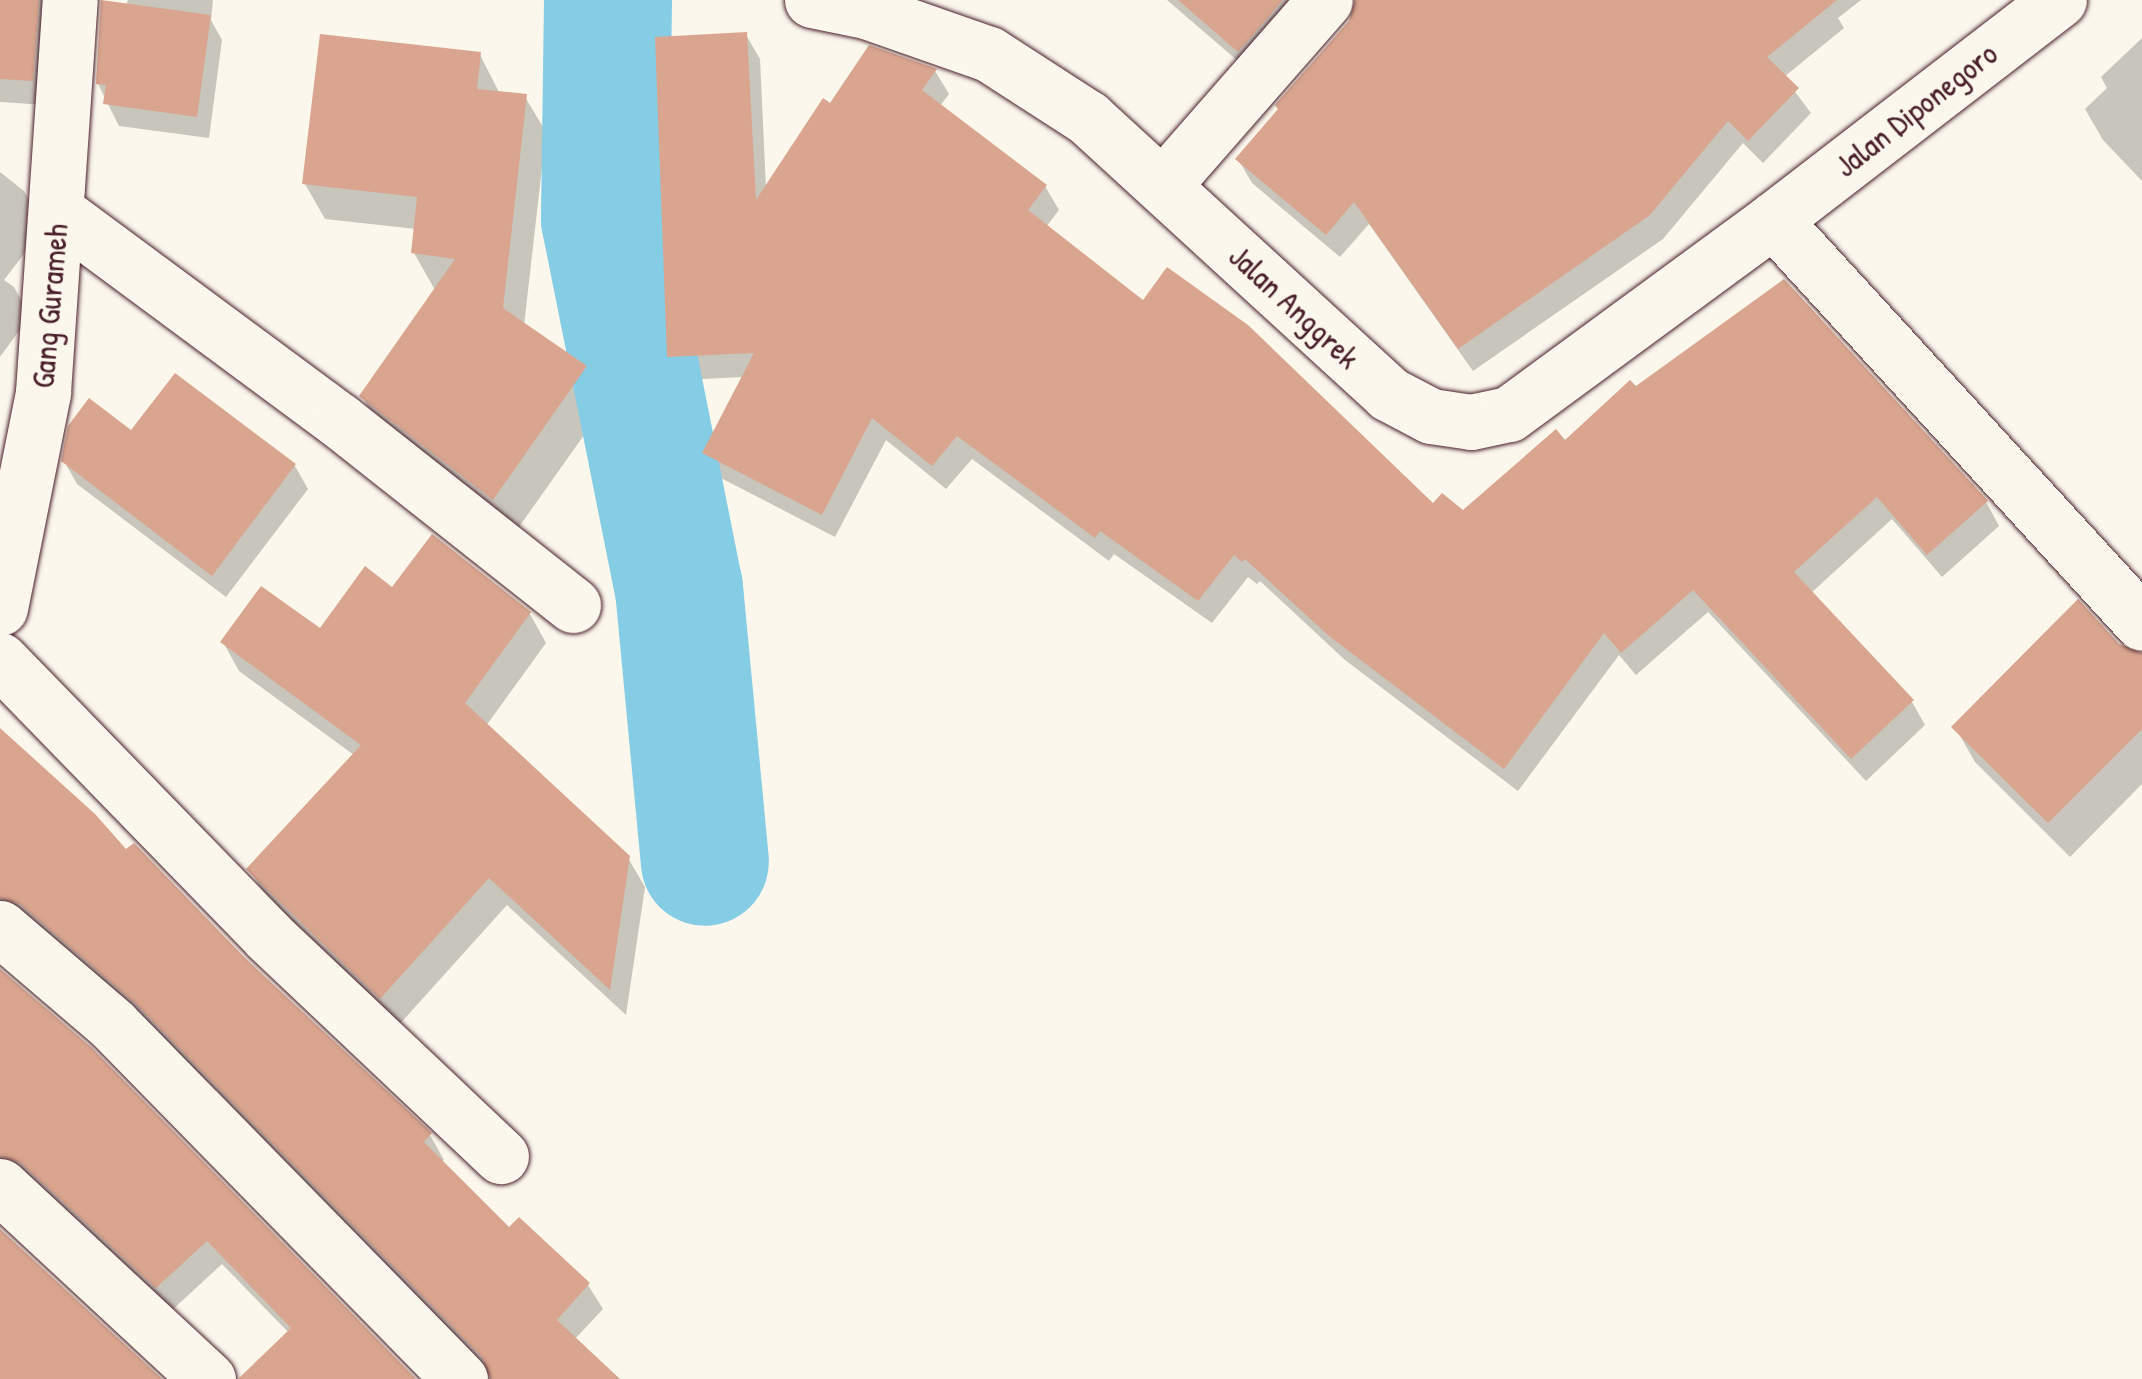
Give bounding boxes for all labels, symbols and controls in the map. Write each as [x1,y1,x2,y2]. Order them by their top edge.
street label: Jalan Diponegoro [1827,35,2005,185]
street label: Gang Gurameh [24,222,76,390]
street label: Jalan Anggrek [1221,237,1367,377]

